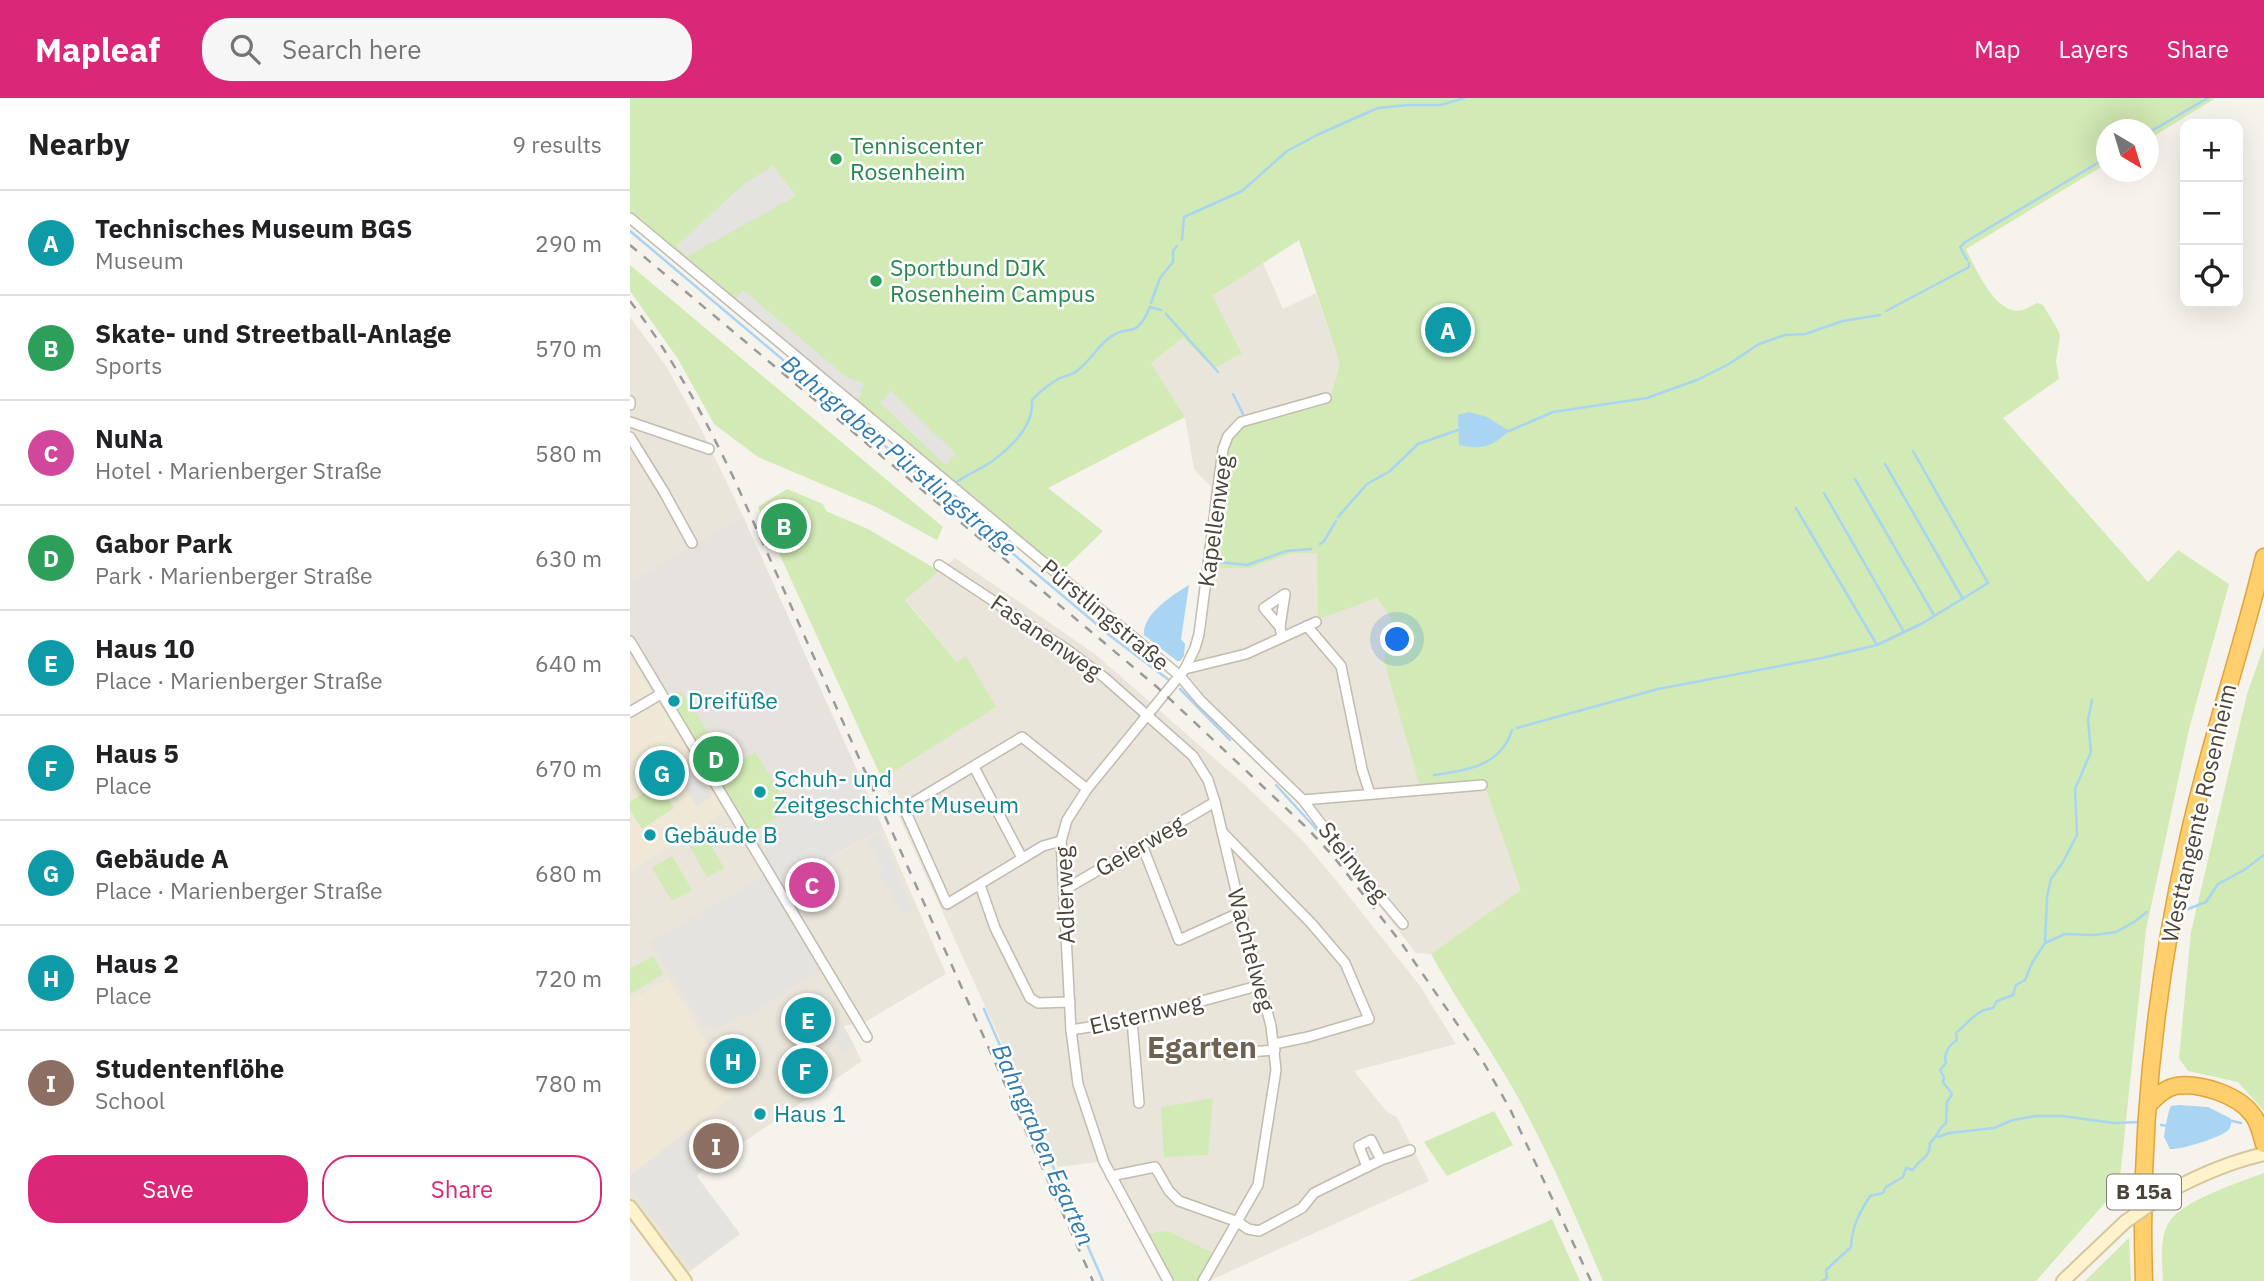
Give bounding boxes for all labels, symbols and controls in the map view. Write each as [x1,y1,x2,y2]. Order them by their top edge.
search box [202,18,692,81]
text: Mapleaf [35,28,160,71]
icon: search [226,30,264,68]
text: Search here [282,32,422,66]
text: Map [1974,33,2021,65]
text: Layers [2059,33,2129,65]
text: Share [2167,33,2229,65]
north arrow [2096,119,2159,182]
map controls [2180,119,2243,308]
button: + [2180,119,2243,182]
text: Nearby [28,124,130,163]
text: 9 results [512,129,602,159]
place label: Tenniscenter Rosenheim [850,130,984,186]
marker: Tenniscenter Rosenheim [828,151,844,167]
button: − [2180,182,2243,245]
text: Technisches Museum BGS [95,211,413,245]
text: A [43,228,59,258]
text: 290 m [535,228,602,258]
text: Museum [95,245,184,275]
button: locate [2180,245,2243,308]
place label: Sportbund DJK Rosenheim Campus [890,252,1095,308]
marker: Sportbund DJK Rosenheim Campus [868,273,884,289]
pin: A [1425,304,1471,356]
text: Skate- und Streetball-Anlage [95,316,452,350]
text: B [43,333,59,363]
text: 570 m [535,333,602,363]
water label: Bahngraben Pürstlingstraße [776,349,1022,563]
text: Sports [95,350,162,380]
text: NuNa [95,421,163,455]
text: C [44,438,58,468]
text: 580 m [535,438,602,468]
street label: Kapellenweg [1190,453,1238,589]
text: Hotel · Marienberger Straße [95,455,382,485]
pin: B [761,500,807,552]
text: Gabor Park [95,526,233,560]
text: D [43,543,59,573]
text: 630 m [535,543,602,573]
street label: Pürstlingstraße [1035,552,1176,677]
text: Park · Marienberger Straße [95,560,373,590]
street label: Fasanenweg [985,587,1108,685]
your location [1380,622,1414,656]
text: Haus 10 [95,631,195,665]
text: E [44,648,58,678]
text: 640 m [535,648,602,678]
text: Place · Marienberger Straße [95,665,383,695]
street label: Westtangente Rosenheim [2154,681,2242,945]
place label: Dreifüße [688,685,778,715]
marker: Dreifüße [666,693,682,709]
pin: D [693,733,739,785]
text: Haus 5 [95,736,179,770]
pin: G [639,747,685,799]
text: F [44,753,58,783]
text: 670 m [535,753,602,783]
place label: Schuh- und Zeitgeschichte Museum [774,763,1019,819]
text: Place [95,770,152,800]
marker: Schuh- und Zeitgeschichte Museum [752,784,768,800]
street label: Geierweg [1090,808,1189,883]
street label: Steinweg [1312,815,1395,908]
place label: Gebäude B [664,819,778,849]
marker: Gebäude B [642,827,658,843]
text: Gebäude A [95,841,229,875]
street label: Adlerweg [1047,846,1081,944]
text: G [43,858,59,888]
text: 680 m [535,858,602,888]
pin: C [789,859,835,911]
text: Place · Marienberger Straße [95,875,383,905]
street label: Wachtelweg [1221,885,1283,1015]
text: Haus 2 [95,946,179,980]
text: H [43,963,59,993]
text: 720 m [535,963,602,993]
text: Place [95,980,152,1010]
street label: Elsternweg [1086,985,1205,1041]
pin: E [785,994,831,1046]
district label: Egarten [1147,1027,1257,1066]
pin: H [710,1035,756,1087]
water label: Bahngraben Egarten [985,1039,1103,1251]
pin: F [782,1045,828,1097]
text: Studentenflöhe [95,1051,284,1085]
text: I [46,1068,56,1098]
text: 780 m [535,1068,602,1098]
text: School [95,1085,165,1115]
place label: Haus 1 [774,1098,846,1128]
marker: Haus 1 [752,1106,768,1122]
pin: I [693,1120,739,1172]
button: Save [28,1155,308,1223]
button: Share [322,1155,602,1223]
road number: B 15a [2107,1174,2181,1210]

